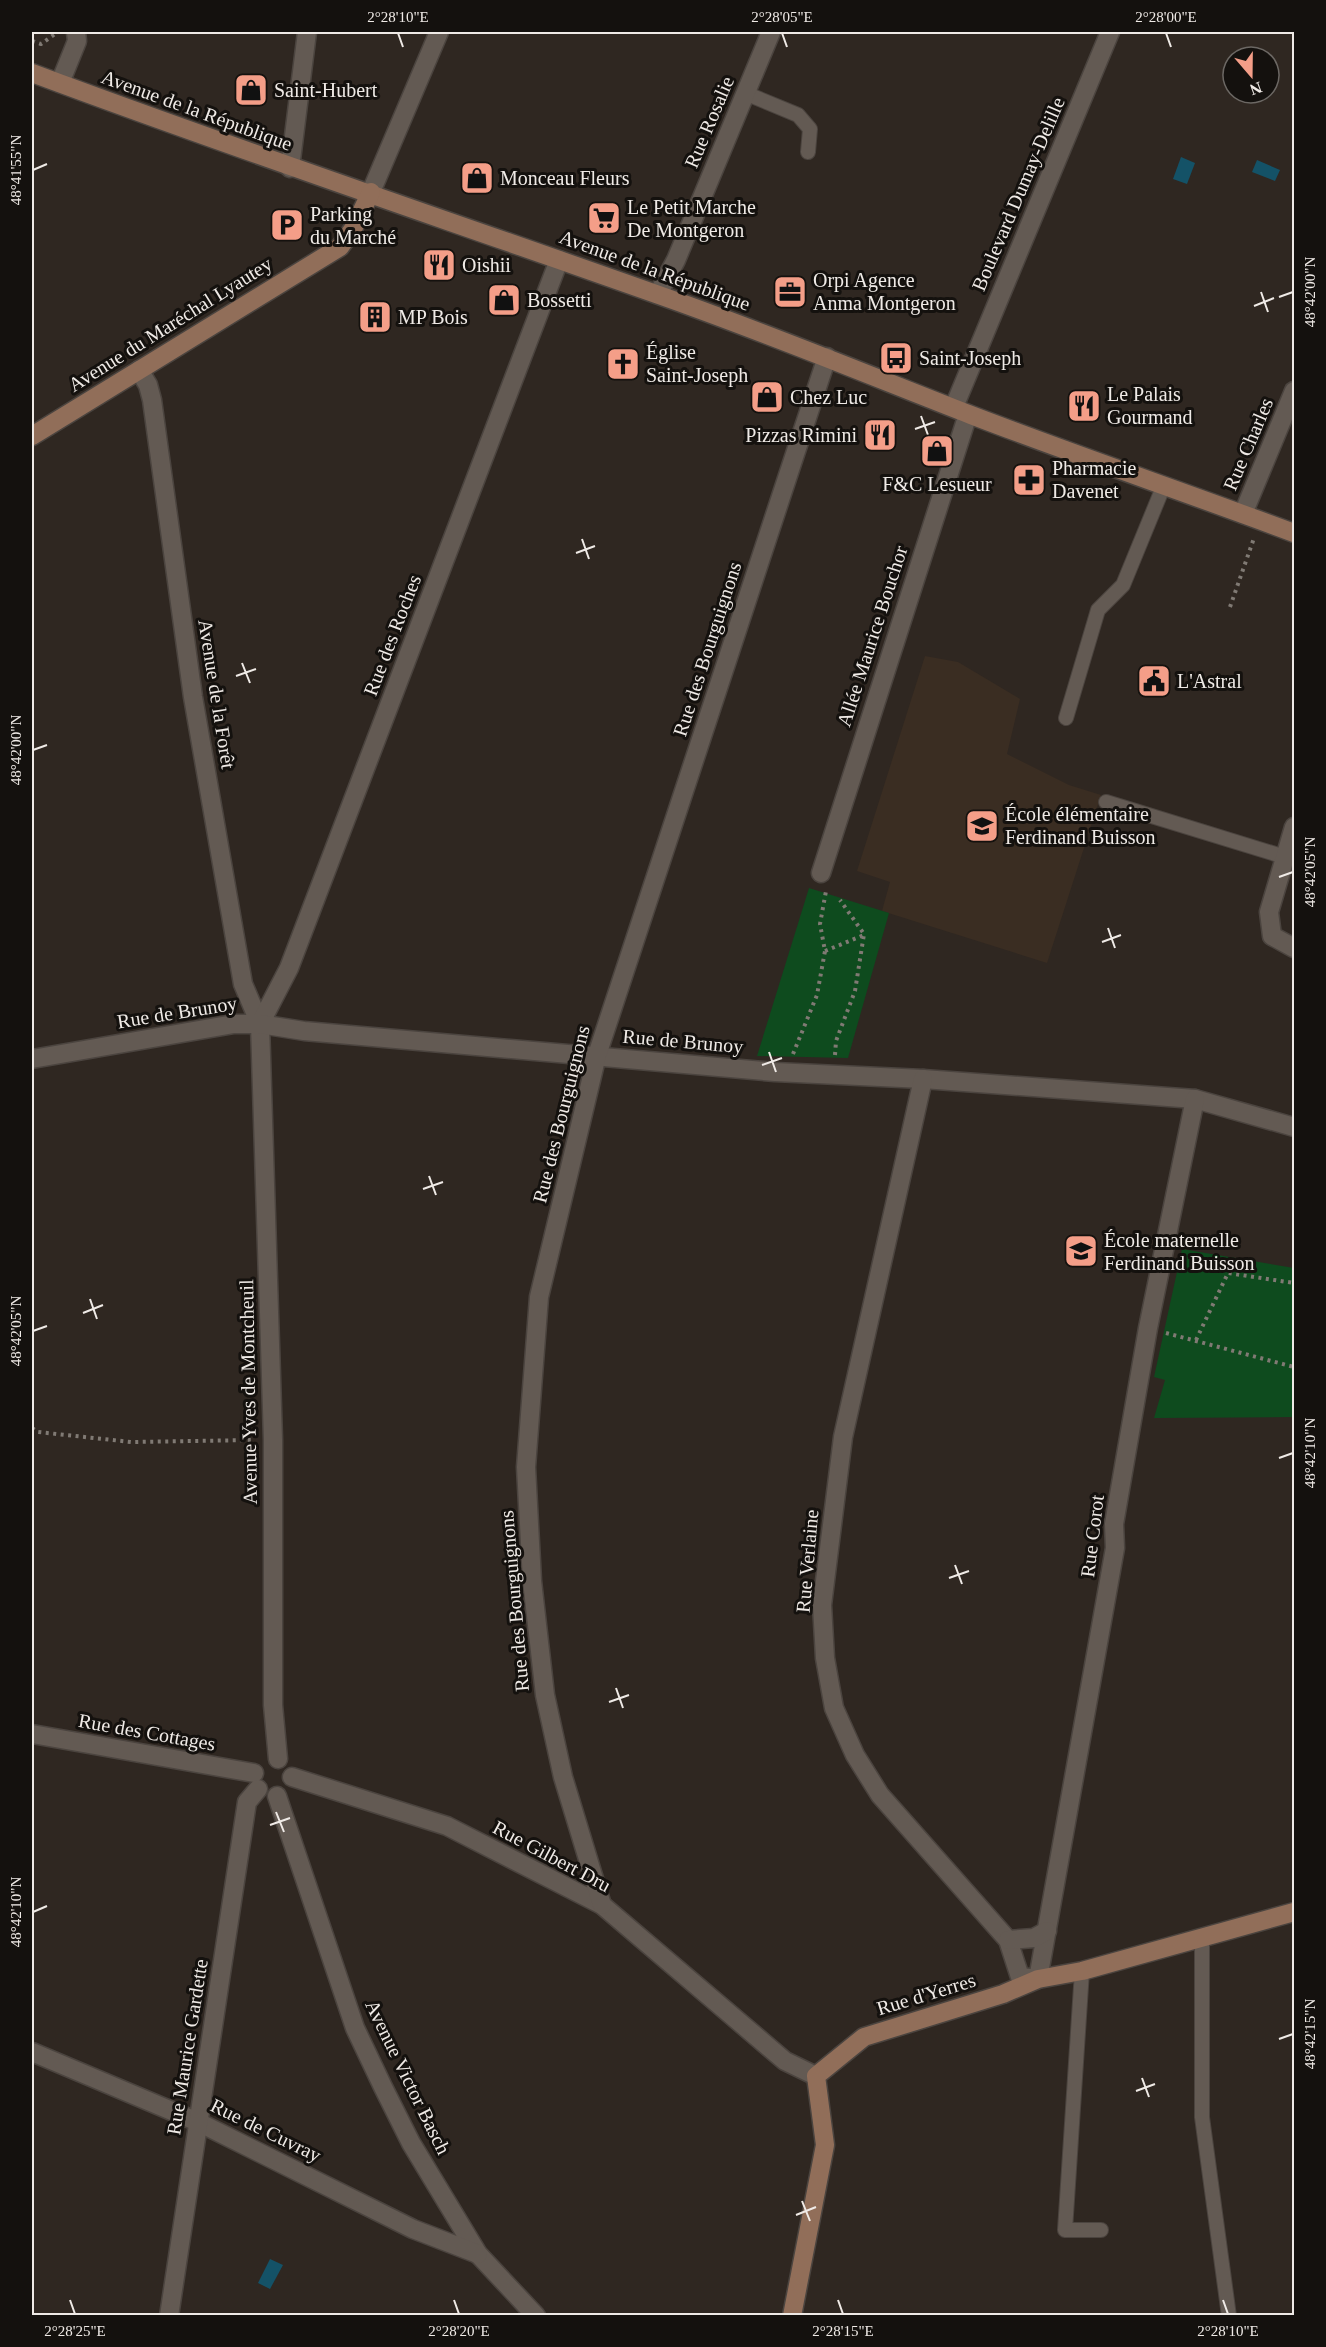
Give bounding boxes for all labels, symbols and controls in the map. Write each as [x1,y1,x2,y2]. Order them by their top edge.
text: 2°28'10"E [367,9,429,25]
text: 2°28'05"E [751,9,813,25]
text: 2°28'00"E [1135,9,1197,25]
north arrow [1221,45,1281,105]
street label: Avenue de la République [98,65,295,156]
shop icon: Saint-Hubert [233,72,269,108]
street label: Rue Rosalie [680,73,738,171]
place label: Saint-Hubert [274,79,378,101]
text: N [1247,79,1264,99]
street label: Boulevard Dumay-Delille [967,94,1070,295]
text: 48°41'55"N [8,135,24,205]
shop icon: Monceau Fleurs [459,160,495,196]
place label: Monceau Fleurs [500,167,630,189]
place label: Le Petit Marche De Montgeron [627,196,756,242]
supermarket icon: Le Petit Marche De Montgeron [586,200,622,236]
place label: Parking du Marché [310,203,396,248]
parking icon: Parking du Marché [269,207,305,243]
street label: Avenue de la République [556,225,753,316]
restaurant icon: Oishii [421,247,457,283]
street label: Avenue du Maréchal Lyautey [64,252,276,397]
place label: Oishii [462,254,511,276]
text: 48°42'00"N [1302,257,1318,327]
place label: Orpi Agence Anma Montgeron [813,269,956,315]
office icon: Orpi Agence Anma Montgeron [772,274,808,310]
shop icon: Bossetti [486,282,522,318]
place label: Bossetti [527,289,592,311]
building icon: MP Bois [357,299,393,335]
place label: MP Bois [398,306,468,328]
bus stop icon: Saint-Joseph [878,340,914,376]
place label: Église Saint-Joseph [646,341,748,387]
church icon: Église Saint-Joseph [605,346,641,382]
place label: Saint-Joseph [919,347,1021,370]
shop icon: Chez Luc [749,379,785,415]
place label: Le Palais Gourmand [1107,383,1193,428]
place label: Chez Luc [790,386,867,408]
restaurant icon: Le Palais Gourmand [1066,388,1102,424]
street label: Rue Charles [1219,394,1277,494]
restaurant icon: Pizzas Rimini [862,417,898,453]
place label: Pizzas Rimini [745,424,857,446]
shop icon: F&C Lesueur [919,433,955,469]
place label: Pharmacie Davenet [1052,457,1137,502]
pharmacy icon: Pharmacie Davenet [1011,462,1047,498]
place label: F&C Lesueur [882,473,992,495]
street label: Allée Maurice Bouchor [832,542,912,729]
street label: Rue des Bourguignons [668,559,747,739]
street label: Rue des Roches [359,571,425,699]
street label: Avenue de la Forêt [194,618,240,771]
public building icon: L'Astral [1136,663,1172,699]
place label: L'Astral [1177,670,1242,692]
text: 48°42'00"N [8,715,24,785]
place label: École élémentaire Ferdinand Buisson [1005,803,1156,848]
school or university icon: École élémentaire Ferdinand Buisson [964,808,1000,844]
text: 48°42'05"N [1302,837,1318,907]
street label: Rue de Brunoy [115,992,239,1033]
street label: Rue des Bourguignons [528,1023,595,1205]
street label: Rue de Brunoy [622,1025,744,1058]
place label: École maternelle Ferdinand Buisson [1104,1229,1255,1274]
school or university icon: École maternelle Ferdinand Buisson [1063,1233,1099,1269]
street label: Avenue Yves de Montcheuil [235,1279,261,1505]
text: 48°42'05"N [8,1296,24,1366]
text: 48°42'10"N [1302,1418,1318,1488]
street label: Rue Corot [1076,1493,1108,1578]
street label: Rue Verlaine [792,1508,822,1614]
street label: Rue des Bourguignons [495,1509,534,1693]
street label: Rue des Cottages [77,1709,217,1756]
street label: Rue Gilbert Dru [489,1816,615,1896]
text: 48°42'10"N [8,1877,24,1947]
street label: Rue Maurice Gardette [162,1957,212,2136]
street label: Rue d'Yerres [874,1968,978,2019]
street label: Avenue Victor Basch [361,1996,455,2158]
text: 48°42'15"N [1302,1999,1318,2069]
street label: Rue de Cuvray [207,2094,325,2167]
text: 2°28'25"E [44,2323,106,2339]
text: 2°28'20"E [428,2323,490,2339]
text: 2°28'15"E [812,2323,874,2339]
text: 2°28'10"E [1197,2323,1259,2339]

